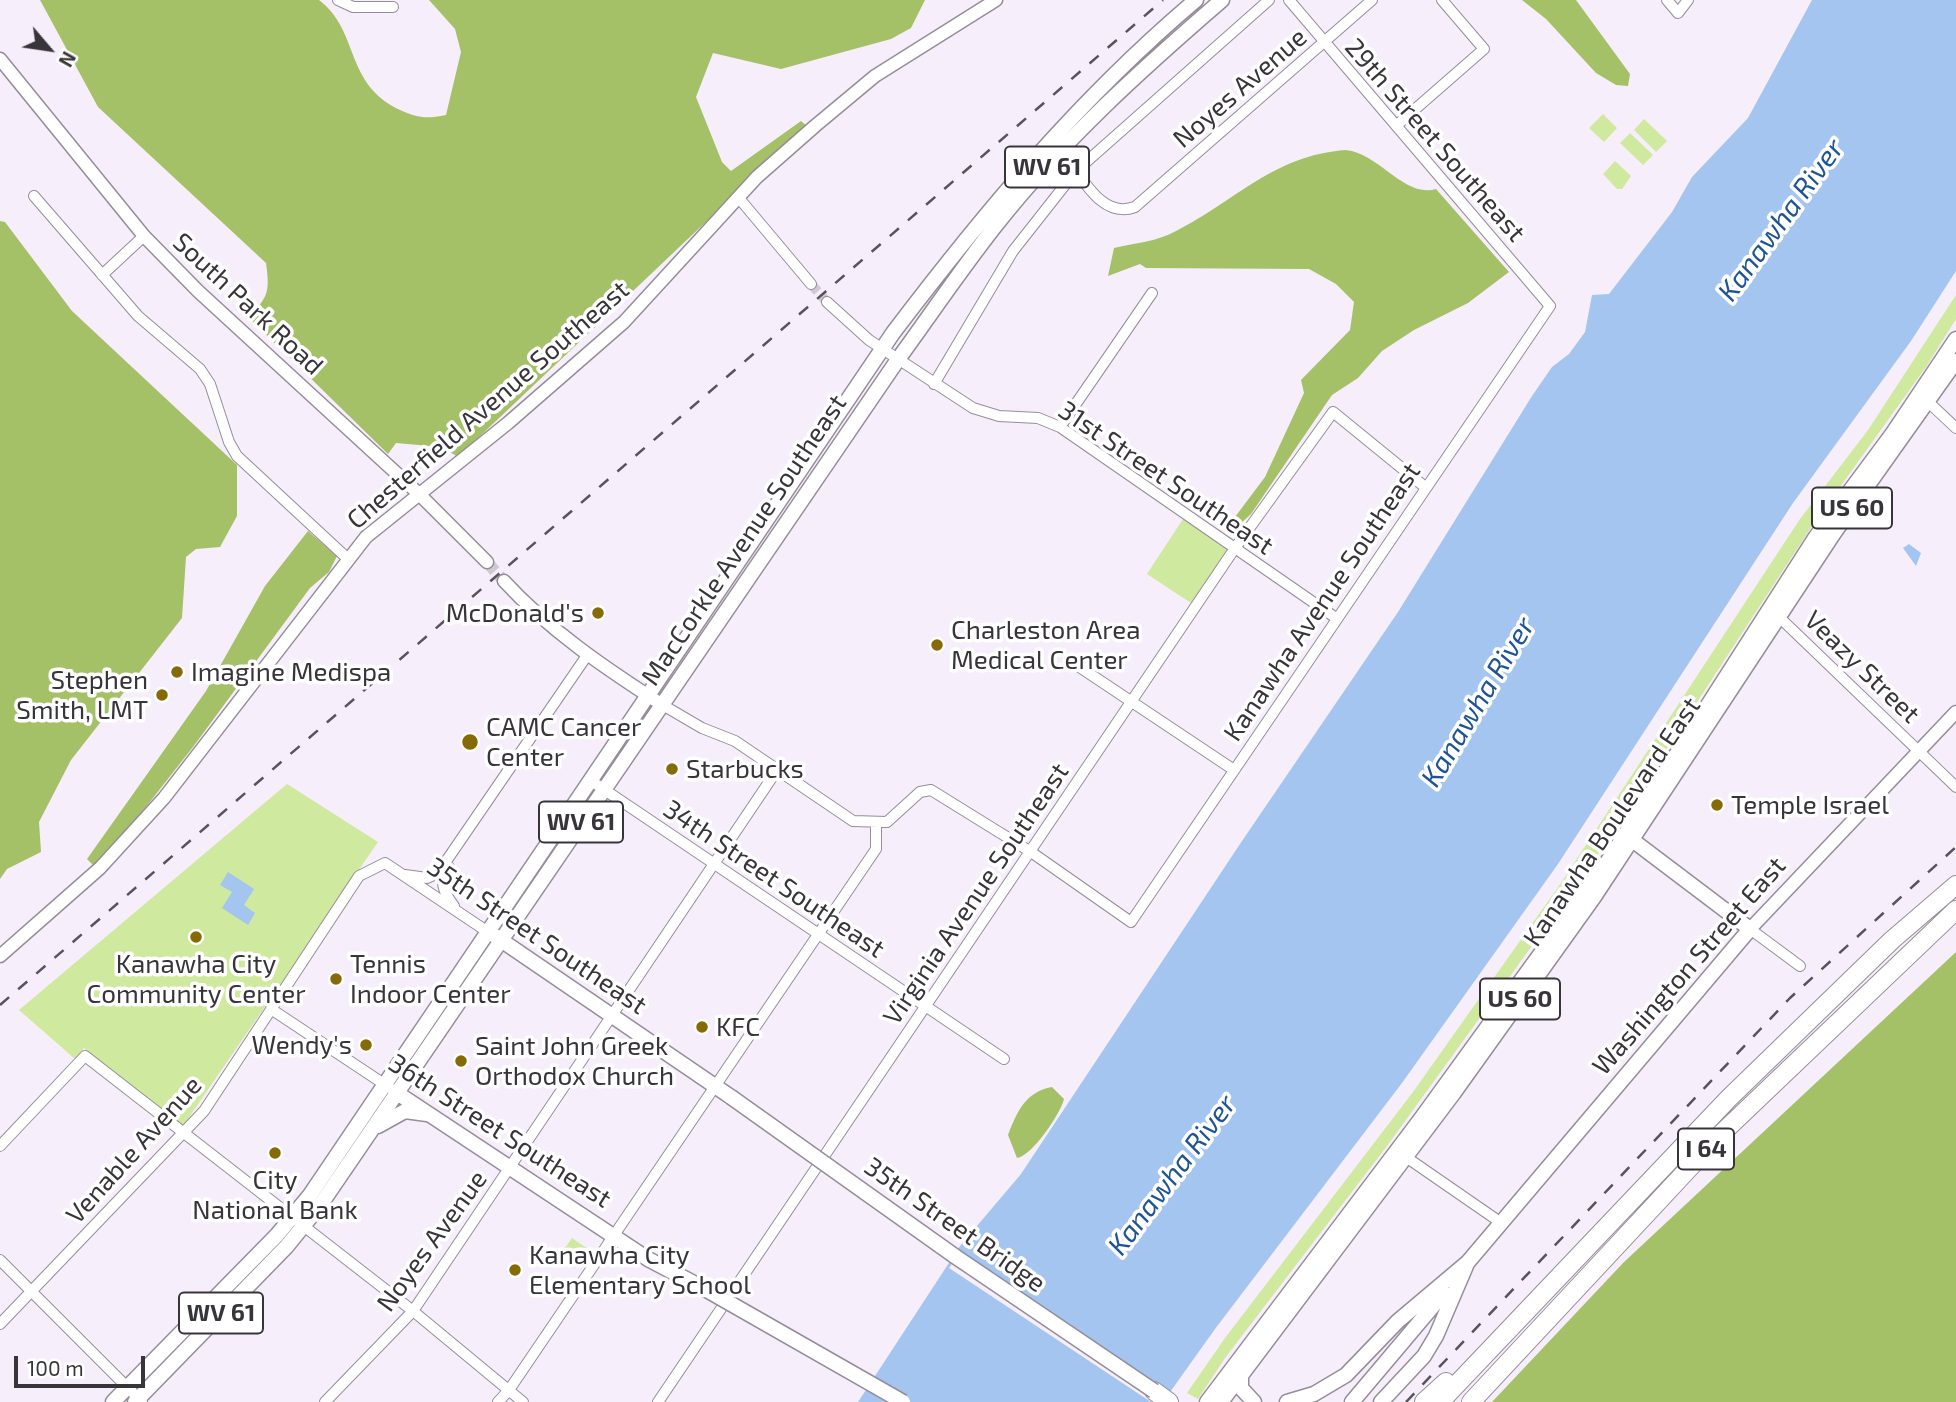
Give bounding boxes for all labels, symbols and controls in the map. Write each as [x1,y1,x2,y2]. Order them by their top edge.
north arrow [14,14,84,84]
street label: Noyes Avenue [1167,22,1313,154]
street label: 29th Street Southeast [1338,32,1532,248]
text: N [54,48,81,71]
water label: Kanawha River [1711,132,1851,308]
road number: WV 61 [1005,146,1089,188]
street label: South Park Road [166,226,330,382]
street label: Chesterfield Avenue Southeast [341,274,635,536]
street label: MacCorkle Avenue Southeast [635,389,853,691]
street label: 31st Street Southeast [1053,395,1279,561]
street label: Kanawha Avenue Southeast [1217,457,1427,747]
road number: US 60 [1812,488,1892,528]
place label: McDonald's [446,597,584,629]
street label: Veazy Street [1798,604,1926,730]
marker: McDonald's [590,605,606,621]
water label: Kanawha River [1414,611,1542,793]
place label: Charleston Area Medical Center [951,614,1141,676]
marker: Charleston Area Medical Center [929,637,945,653]
place label: Imagine Medispa [191,656,391,688]
place label: Stephen Smith, LMT [16,664,148,726]
marker: Imagine Medispa [169,664,185,680]
marker: Stephen Smith, LMT [154,687,170,703]
street label: Kanawha Boulevard East [1517,692,1707,952]
place label: CAMC Cancer Center [486,711,642,772]
marker: CAMC Cancer Center [460,732,480,752]
place label: Starbucks [686,753,804,785]
street label: Virginia Avenue Southeast [877,757,1075,1031]
marker: Starbucks [664,761,680,777]
place label: Temple Israel [1731,789,1889,821]
street label: 34th Street Southeast [658,793,890,965]
marker: Temple Israel [1709,797,1725,813]
road number: WV 61 [539,802,623,842]
street label: 35th Street Southeast [421,851,653,1021]
street label: Washington Street East [1586,851,1792,1081]
marker: Kanawha City Community Center [188,929,204,945]
place label: Kanawha City Community Center [86,948,306,1010]
place label: Tennis Indoor Center [350,948,511,1010]
marker: Tennis Indoor Center [328,971,344,987]
road number: US 60 [1480,979,1560,1020]
place label: KFC [716,1011,760,1043]
marker: KFC [694,1019,710,1035]
place label: Wendy's [251,1029,352,1061]
place label: Saint John Greek Orthodox Church [475,1030,674,1092]
marker: Wendy's [358,1037,374,1053]
street label: 36th Street Southeast [383,1047,617,1215]
marker: Saint John Greek Orthodox Church [453,1053,469,1069]
street label: Venable Avenue [60,1070,208,1230]
water label: Kanawha River [1101,1088,1243,1262]
road number: I 64 [1678,1128,1734,1170]
marker: City National Bank [267,1145,283,1161]
street label: 35th Street Bridge [859,1151,1051,1299]
place label: City National Bank [192,1164,358,1226]
street label: Noyes Avenue [370,1164,494,1318]
place label: Kanawha City Elementary School [529,1239,751,1300]
marker: Kanawha City Elementary School [507,1262,523,1278]
road number: WV 61 [179,1293,263,1334]
scale bar [18,1342,149,1386]
text: 100 m [27,1355,84,1380]

